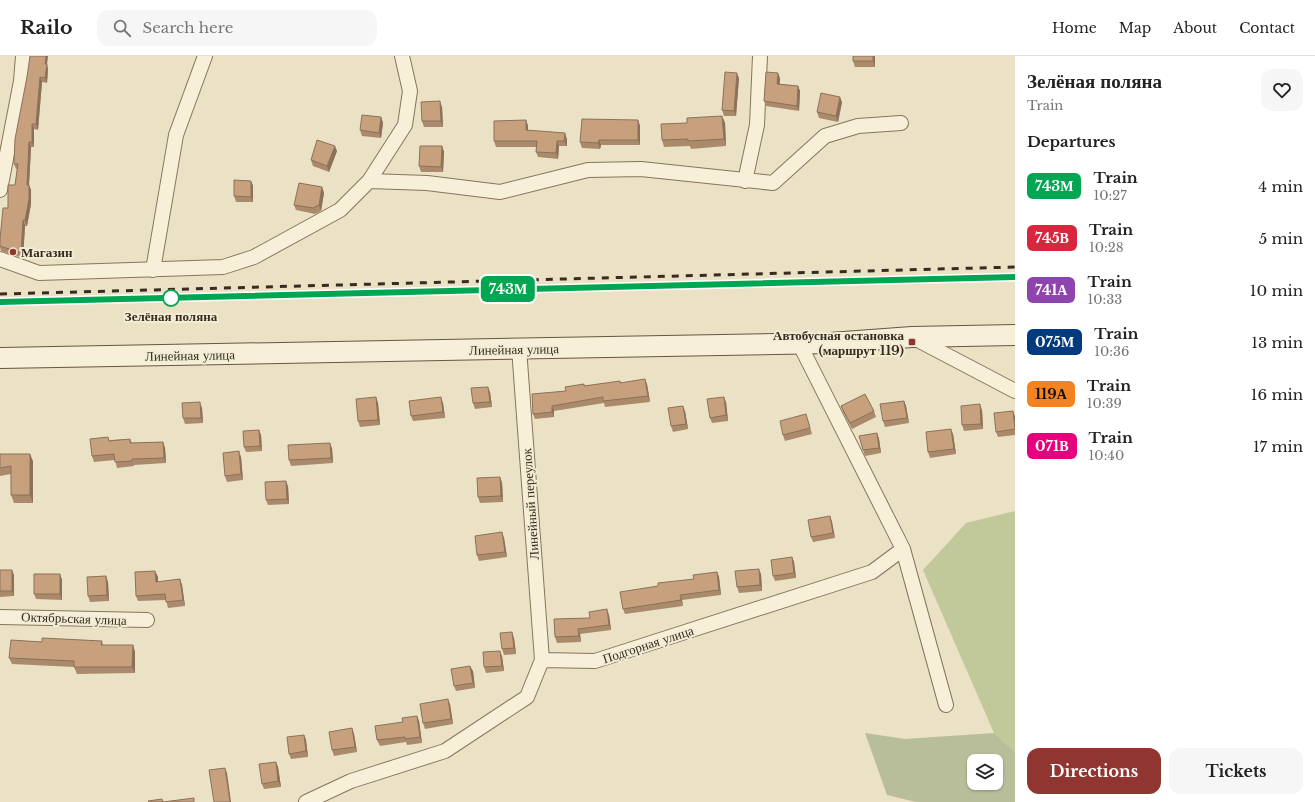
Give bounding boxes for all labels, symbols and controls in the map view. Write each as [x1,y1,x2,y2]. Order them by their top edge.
search box [97,10,377,46]
text: Railo [20,16,73,39]
icon: search [111,17,133,39]
text: Search here [143,18,233,37]
text: Home [1052,19,1097,37]
text: Map [1119,19,1151,37]
text: About [1173,19,1217,37]
text: Contact [1239,19,1295,37]
button: heart [1261,69,1303,111]
text: Зелёная поляна [1027,70,1162,93]
text: Train [1027,97,1063,114]
text: Departures [1027,132,1116,151]
text: Train [1093,168,1138,187]
text: 743М [1035,177,1073,195]
text: 4 min [1258,177,1303,196]
text: 10:27 [1093,187,1127,204]
text: Train [1089,220,1133,239]
text: 745В [1035,229,1069,247]
text: 5 min [1259,229,1303,248]
text: 10:28 [1089,239,1124,256]
place label: Магазин [21,244,73,261]
marker: Магазин [8,247,18,257]
text: Train [1087,272,1132,291]
line badge: 743М [480,276,536,302]
text: 743М [489,280,527,298]
text: 741А [1035,281,1067,299]
text: 10 min [1250,281,1303,300]
marker: Зелёная поляна [162,289,180,307]
text: 10:33 [1087,291,1122,308]
place label: Зелёная поляна [125,308,218,325]
text: Train [1094,324,1139,343]
place label: Автобусная остановка (маршрут 119) [773,327,904,359]
text: 075М [1035,333,1074,351]
text: 13 min [1251,333,1303,352]
marker: Автобусная остановка (маршрут 119) [907,337,917,347]
street label: Линейная улица [469,340,559,359]
text: 10:36 [1094,343,1129,360]
street label: Линейная улица [145,346,235,365]
text: Train [1087,376,1131,395]
text: 119А [1035,385,1067,403]
text: 16 min [1251,385,1303,404]
text: 10:39 [1087,395,1122,412]
text: Train [1089,428,1133,447]
text: 071В [1035,437,1069,455]
text: 17 min [1253,437,1303,456]
street label: Линейный переулок [518,447,543,560]
text: 10:40 [1089,447,1124,464]
street label: Октябрьская улица [21,608,127,629]
street label: Подгорная улица [601,622,696,667]
button: Directions [1027,748,1161,794]
button: Tickets [1169,748,1303,794]
map controls [967,754,1003,790]
button: layers [967,754,1003,790]

